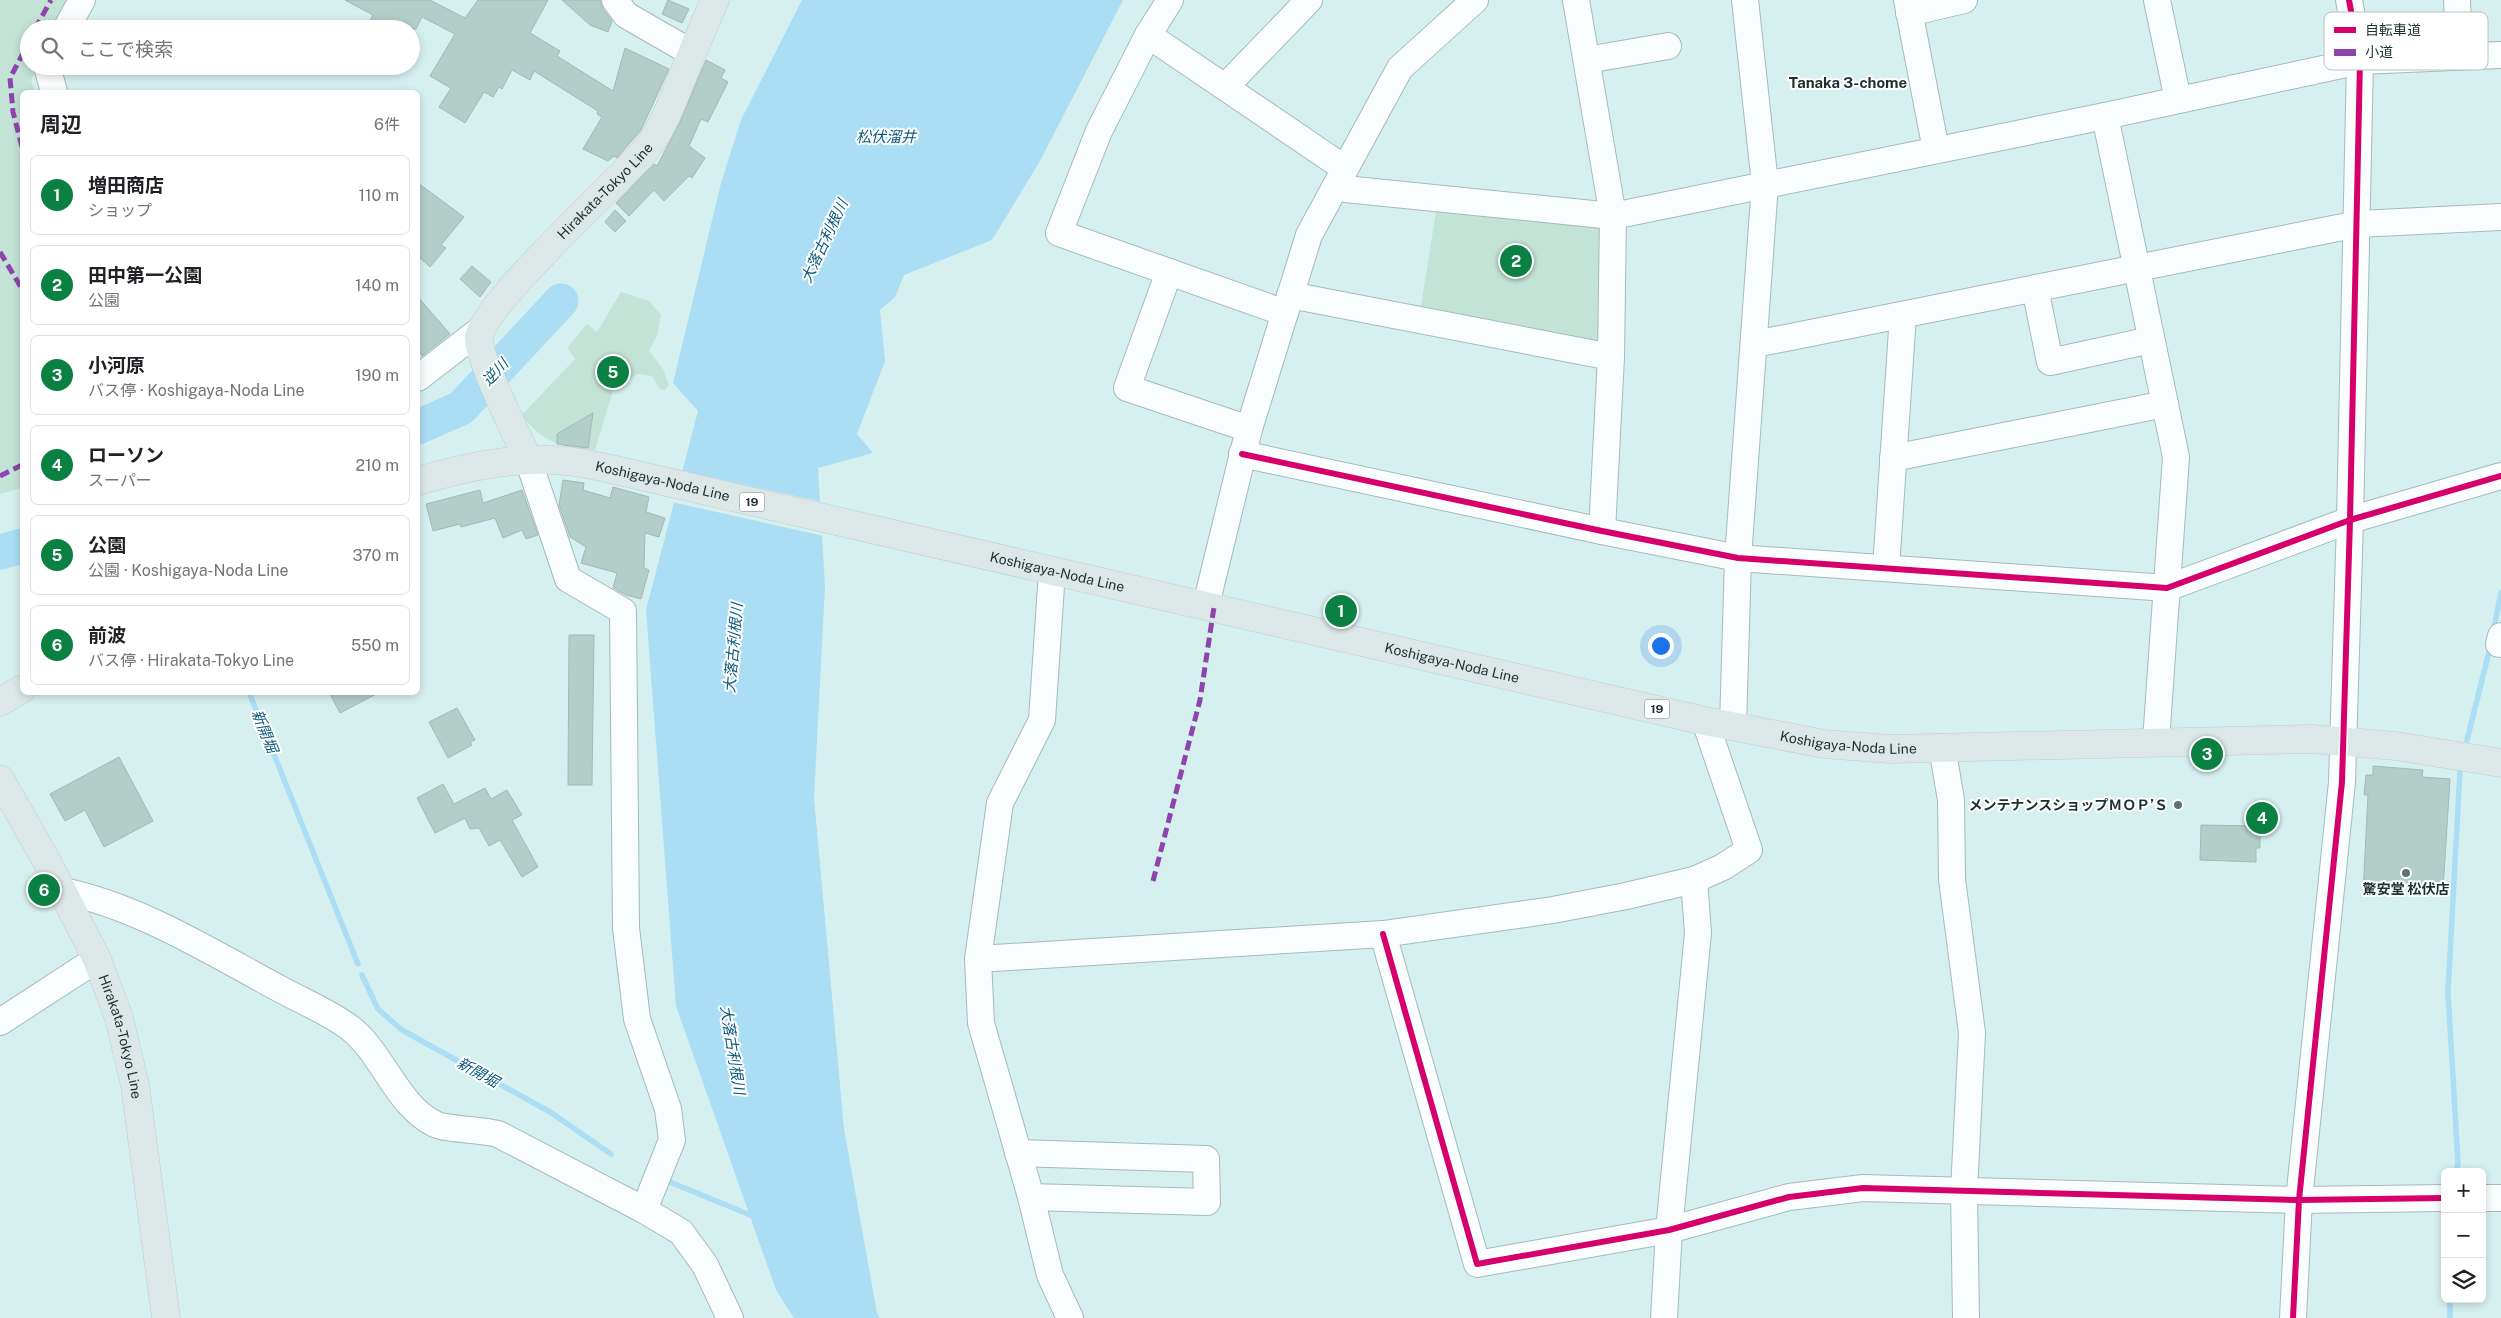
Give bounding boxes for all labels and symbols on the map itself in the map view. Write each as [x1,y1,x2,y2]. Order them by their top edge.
legend [2324,12,2488,70]
text: 自転車道 [2365,22,2421,38]
text: 小道 [2365,44,2393,60]
district label: Tanaka 3-chome [1789,74,1907,91]
water label: 松伏溜井 [856,128,918,145]
street label: Hirakata-Tokyo Line [554,140,656,242]
water label: 大落古利根川 [797,195,852,285]
pin: 2 [1500,242,1532,280]
pin: 5 [597,353,629,391]
water label: 逆川 [479,354,513,389]
street label: Koshigaya-Noda Line [594,458,732,504]
road number: 19 [740,492,764,512]
street label: Koshigaya-Noda Line [988,549,1126,595]
pin: 1 [1325,592,1357,630]
water label: 大落古利根川 [721,600,746,694]
your location [1648,633,1674,659]
street label: Koshigaya-Noda Line [1383,639,1521,686]
road number: 19 [1644,700,1670,719]
water label: 新開堀 [249,707,282,757]
street label: Koshigaya-Noda Line [1779,728,1917,757]
pin: 3 [2191,735,2223,773]
place label: メンテナンスショップＭＯＰ’Ｓ [1969,797,2168,813]
marker: メンテナンスショップＭＯＰ’Ｓ [2172,799,2184,811]
pin: 4 [2246,799,2278,837]
marker: 驚安堂 松伏店 [2400,867,2412,879]
pin: 6 [28,871,60,909]
place label: 驚安堂 松伏店 [2362,881,2450,897]
street label: Hirakata-Tokyo Line [96,972,145,1100]
water label: 大落古利根川 [718,1004,749,1098]
water label: 新開堀 [454,1054,504,1091]

